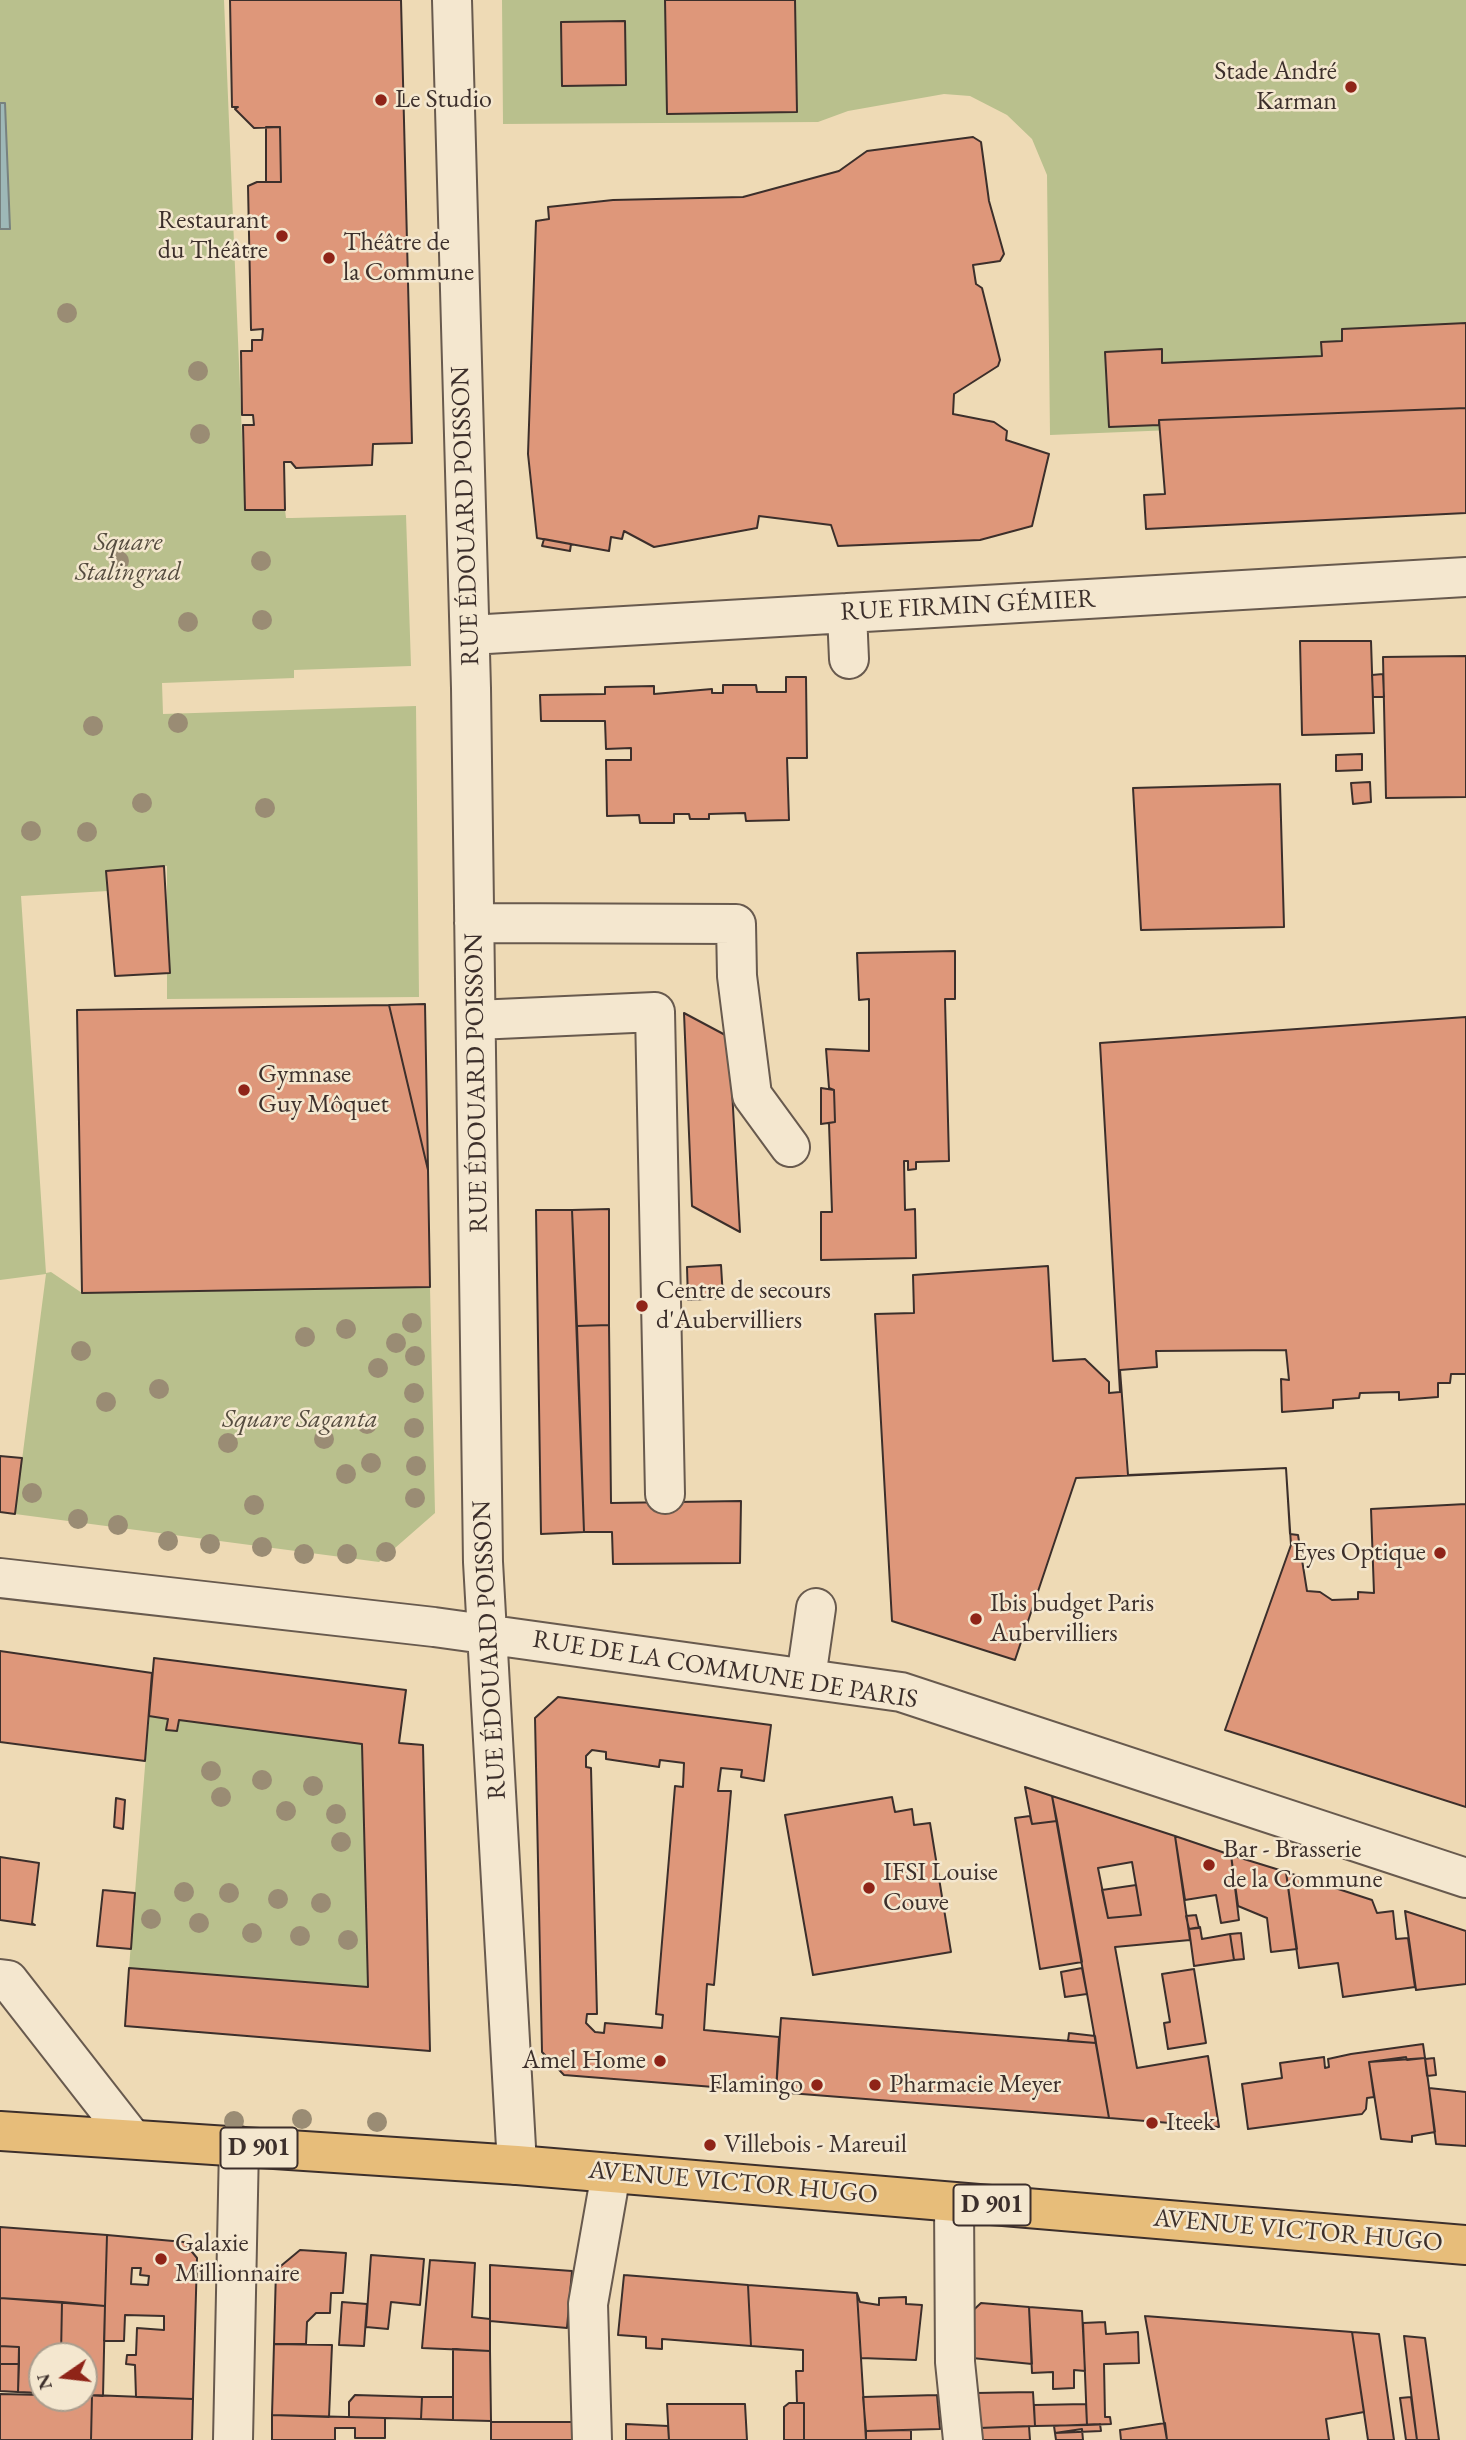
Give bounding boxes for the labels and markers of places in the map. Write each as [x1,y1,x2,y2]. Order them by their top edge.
place label: Stade André Karman [1214,56,1337,118]
marker: Stade André Karman [1343,79,1359,95]
place label: Le Studio [395,84,492,116]
marker: Le Studio [373,92,389,108]
place label: Restaurant du Théâtre [158,205,268,266]
place label: Théâtre de la Commune [343,227,474,288]
marker: Restaurant du Théâtre [274,228,290,244]
marker: Théâtre de la Commune [321,250,337,266]
place label: Gymnase Guy Môquet [258,1059,389,1120]
marker: Gymnase Guy Môquet [236,1082,252,1098]
place label: Centre de secours d'Aubervilliers [656,1275,831,1336]
marker: Centre de secours d'Aubervilliers [634,1298,650,1314]
place label: Eyes Optique [1292,1537,1426,1569]
marker: Eyes Optique [1432,1545,1448,1561]
place label: Ibis budget Paris Aubervilliers [990,1588,1154,1650]
marker: Ibis budget Paris Aubervilliers [968,1611,984,1627]
place label: Bar - Brasserie de la Commune [1223,1834,1383,1896]
place label: IFSI Louise Couve [883,1857,998,1918]
marker: Bar - Brasserie de la Commune [1201,1857,1217,1873]
marker: IFSI Louise Couve [861,1880,877,1896]
place label: Amel Home [522,2045,646,2077]
marker: Amel Home [652,2053,668,2069]
place label: Flamingo [709,2069,803,2101]
place label: Pharmacie Meyer [889,2069,1061,2101]
marker: Flamingo [809,2077,825,2093]
marker: Pharmacie Meyer [867,2077,883,2093]
place label: Iteek [1166,2107,1215,2139]
marker: Iteek [1144,2115,1160,2131]
place label: Villebois - Mareuil [724,2129,907,2161]
marker: Villebois - Mareuil [702,2137,718,2153]
place label: Galaxie Millionnaire [175,2228,300,2290]
marker: Galaxie Millionnaire [153,2251,169,2267]

